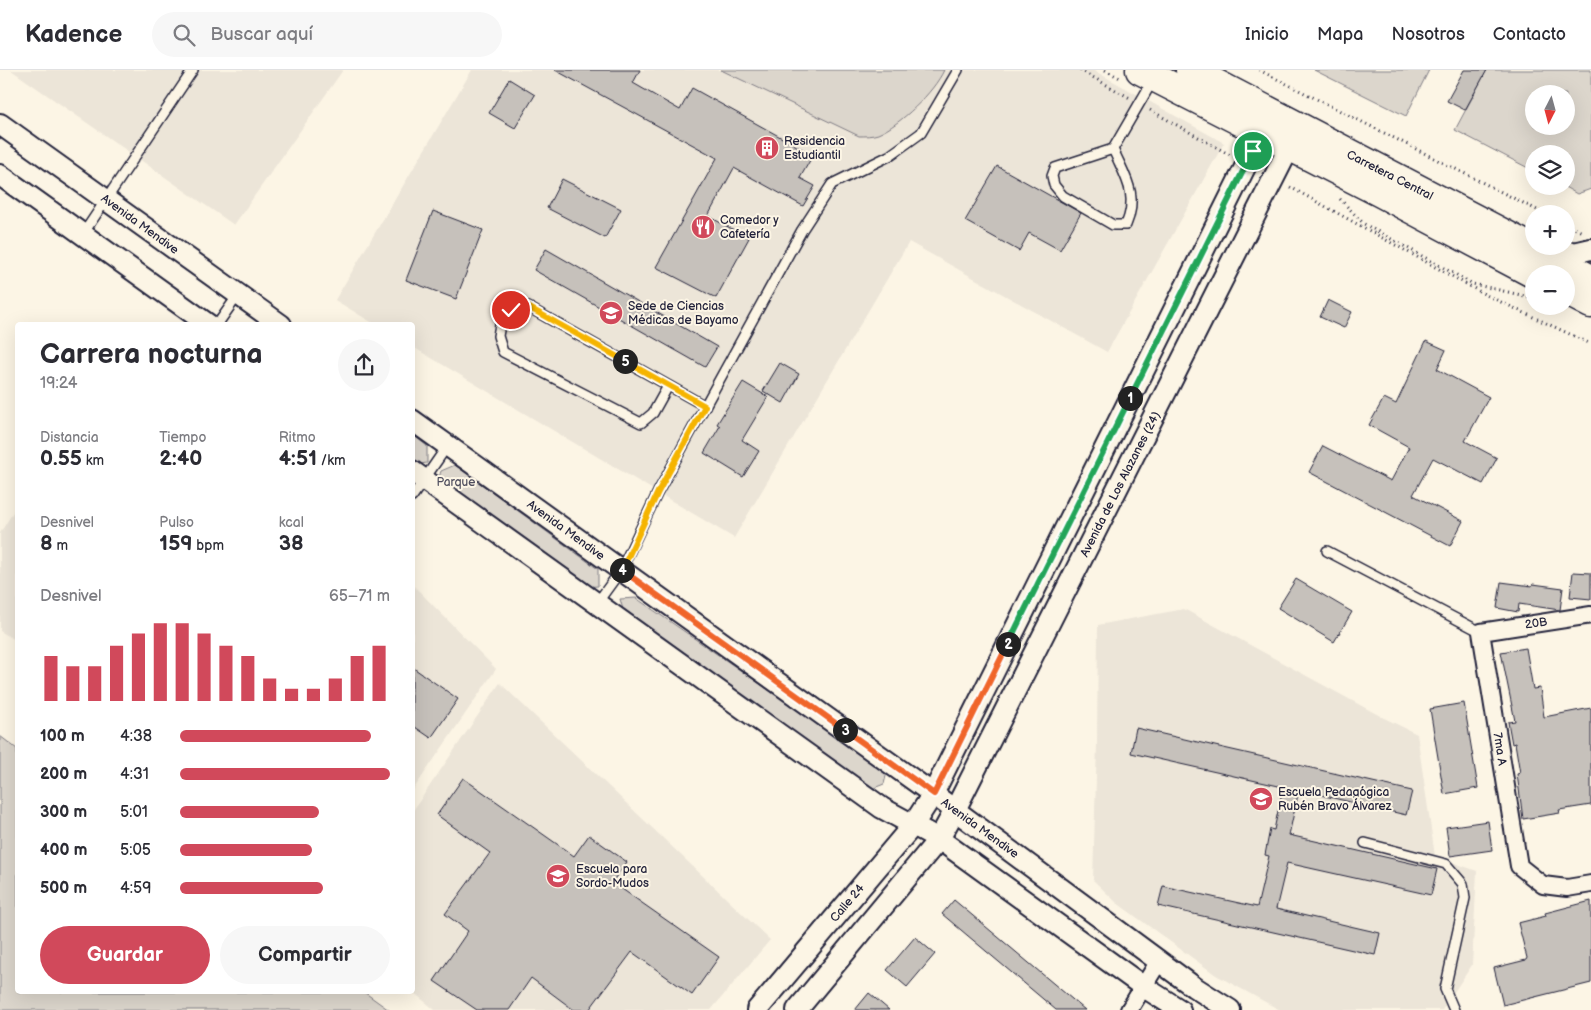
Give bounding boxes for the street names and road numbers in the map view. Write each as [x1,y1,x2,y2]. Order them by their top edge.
street label: Carretera Central [1344,147,1436,204]
street label: Avenida Mendive [98,191,182,258]
street label: Avenida de Los Alazanes (24) [1077,409,1164,559]
street label: Avenida Mendive [524,497,608,564]
street label: 20B [1524,615,1548,632]
street label: 7ma A [1490,732,1510,767]
street label: Avenida Mendive [938,795,1022,862]
street label: Calle 24 [827,881,868,925]

